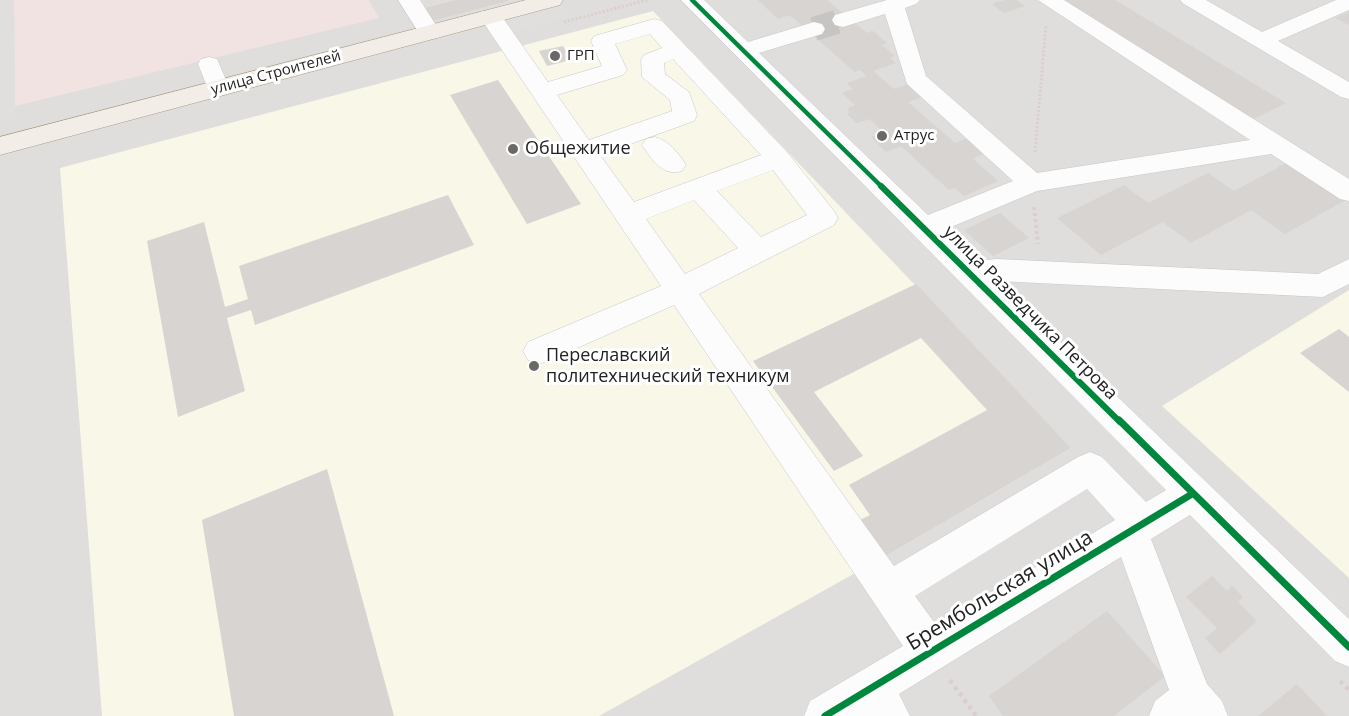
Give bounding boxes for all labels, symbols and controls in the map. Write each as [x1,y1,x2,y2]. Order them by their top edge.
street label: улица Строителей [209,47,343,99]
place label: ГРП [567,47,595,65]
marker: ГРП [548,49,562,63]
place label: Атрус [894,127,934,145]
marker: Атрус [875,129,889,143]
place label: Общежитие [525,138,631,160]
marker: Общежитие [506,142,520,156]
street label: улица Разведчика Петрова [938,221,1122,405]
place label: Переславский политехнический техникум [546,345,789,388]
marker: Переславский политехнический техникум [527,359,541,373]
street label: Брембольская улица [902,525,1098,657]

